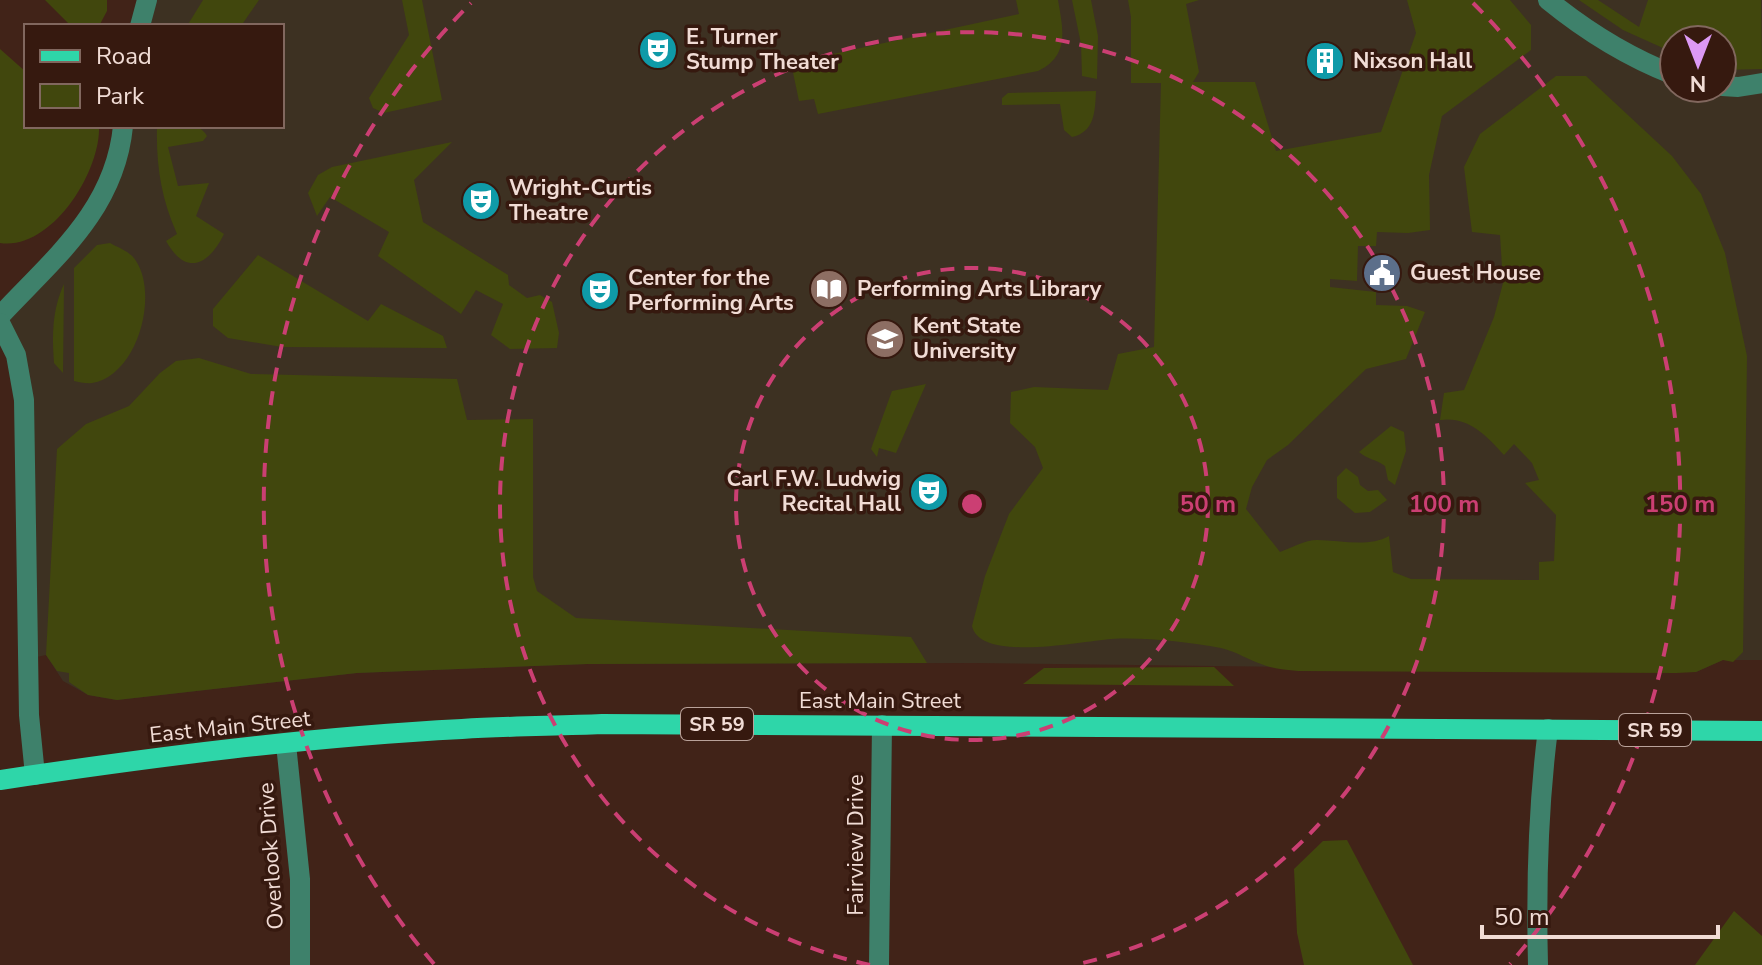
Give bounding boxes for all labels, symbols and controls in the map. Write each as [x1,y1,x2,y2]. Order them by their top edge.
place label: E. Turner Stump Theater [686,22,839,77]
legend [24,24,284,128]
north arrow [1658,24,1738,104]
theatre icon: E. Turner Stump Theater [637,29,679,71]
text: Road [96,40,152,72]
building icon: Nixson Hall [1304,40,1346,82]
place label: Nixson Hall [1353,46,1472,76]
text: N [1690,68,1706,98]
text: Park [96,80,145,112]
place label: Wright-Curtis Theatre [509,173,652,228]
theatre icon: Wright-Curtis Theatre [460,180,502,222]
public building icon: Guest House [1361,252,1403,294]
place label: Guest House [1410,258,1541,288]
place label: Center for the Performing Arts [628,263,794,318]
library icon: Performing Arts Library [808,268,850,310]
theatre icon: Center for the Performing Arts [579,270,621,312]
place label: Performing Arts Library [857,274,1102,304]
place label: Kent State University [913,311,1021,366]
school or university icon: Kent State University [864,318,906,360]
place label: Carl F.W. Ludwig Recital Hall [726,464,901,519]
theatre icon: Carl F.W. Ludwig Recital Hall [908,471,950,513]
text: 50 m [1180,488,1236,520]
text: 100 m [1409,488,1479,520]
text: 150 m [1645,488,1715,520]
centre of rings [958,490,986,518]
street label: East Main Street [799,686,961,716]
street label: East Main Street [148,704,312,750]
road number: SR 59 [681,708,753,740]
road number: SR 59 [1619,714,1691,746]
street label: Fairview Drive [841,774,871,916]
street label: Overlook Drive [251,781,291,931]
scale bar [1482,889,1718,939]
text: 50 m [1494,901,1550,933]

